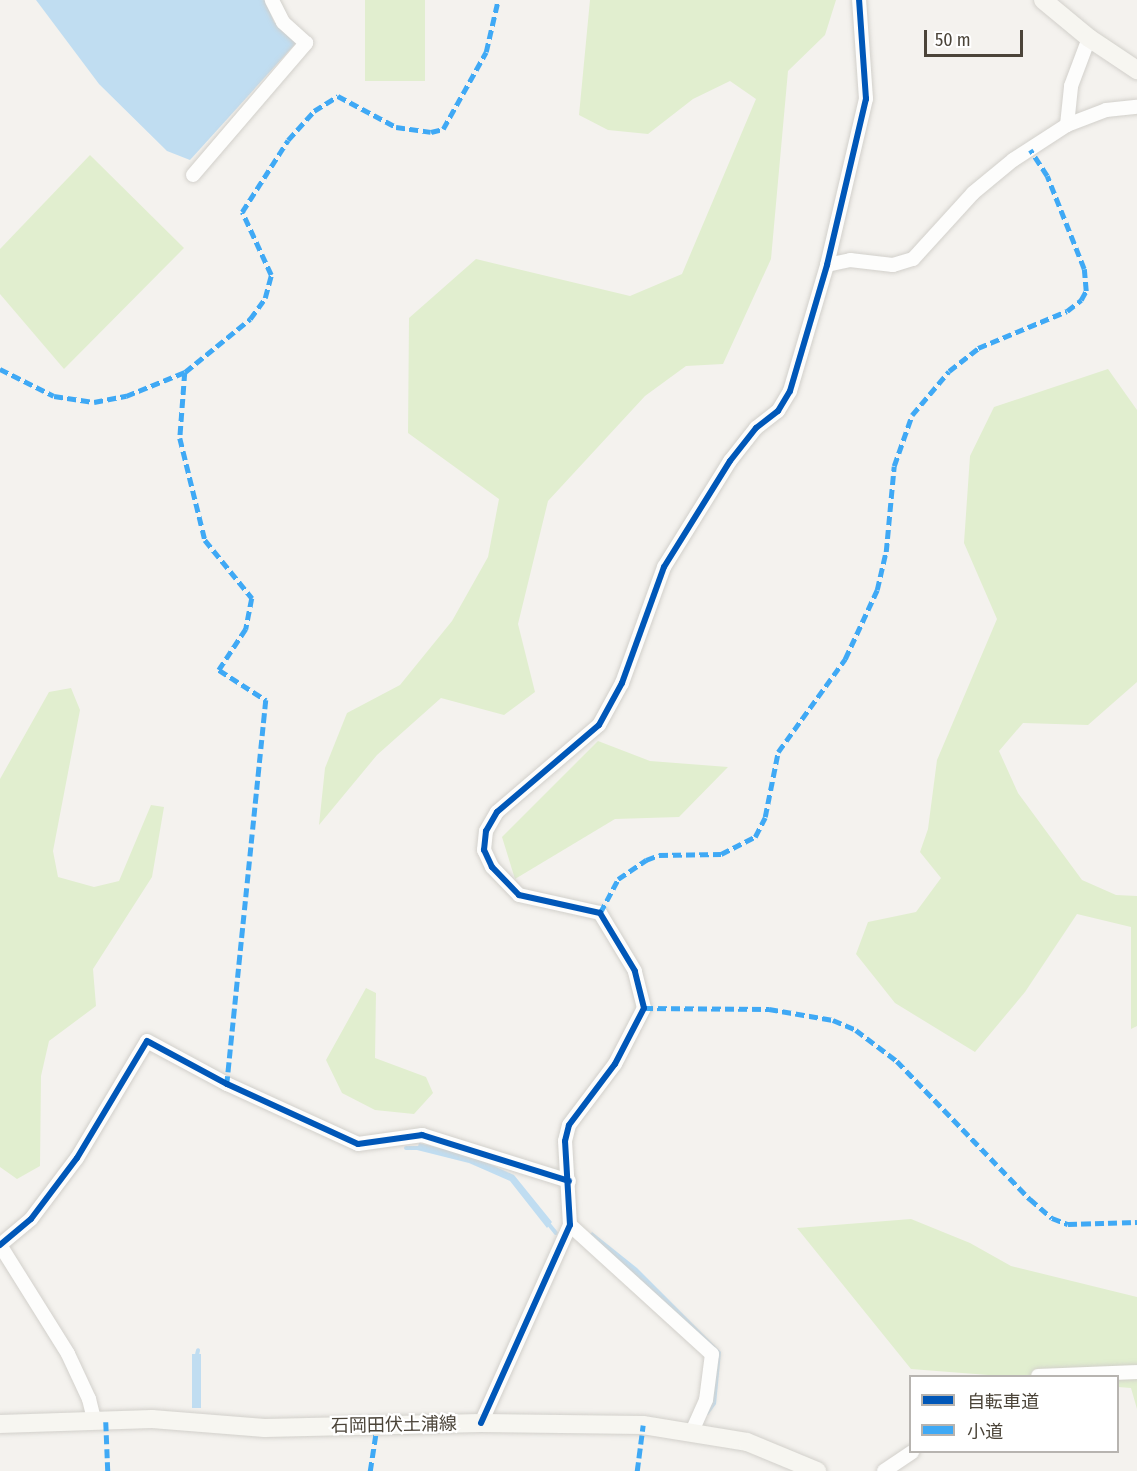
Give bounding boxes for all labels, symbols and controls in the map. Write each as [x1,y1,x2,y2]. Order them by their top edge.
scale bar [927,18,1026,56]
text: 50 m [935,29,971,51]
legend [909,1375,1119,1453]
text: 自転車道 [967,1391,1039,1413]
street label: 石岡田伏土浦線 [331,1413,457,1437]
text: 小道 [967,1421,1003,1443]

